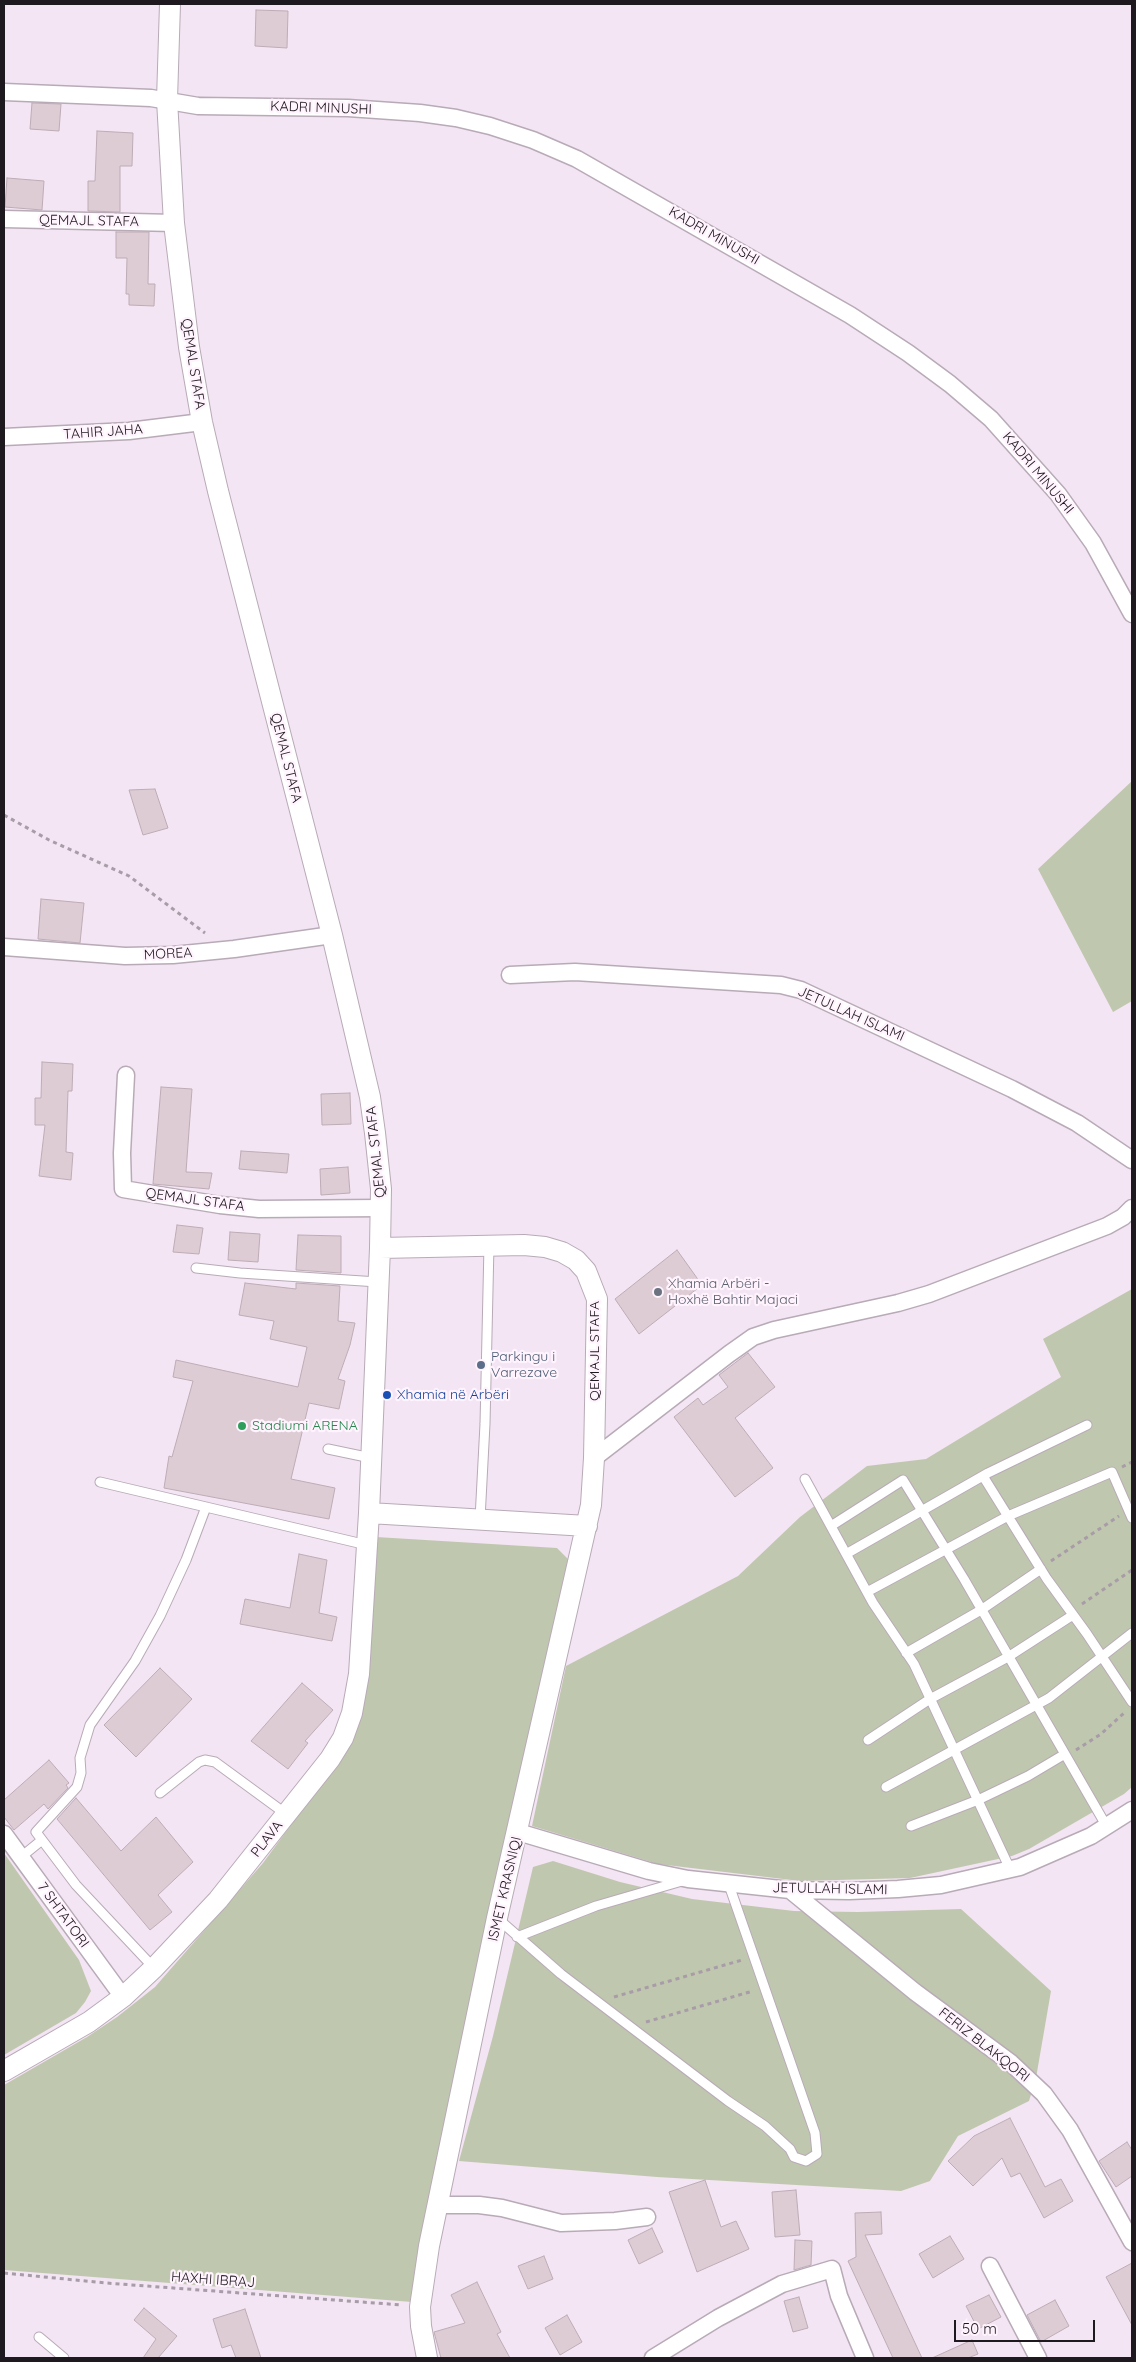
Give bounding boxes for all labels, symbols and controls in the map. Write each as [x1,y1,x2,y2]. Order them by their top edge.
street label: KADRI MINUSHI [270,98,372,118]
street label: KADRI MINUSHI [666,203,762,269]
street label: QEMAJL STAFA [39,212,139,230]
street label: QEMAL STAFA [178,317,208,411]
street label: TAHIR JAHA [63,421,143,443]
street label: KADRI MINUSHI [999,429,1077,517]
street label: QEMAL STAFA [267,711,305,805]
street label: MOREA [143,944,193,964]
street label: JETULLAH ISLAMI [795,983,907,1045]
street label: QEMAL STAFA [363,1105,389,1199]
street label: QEMAJL STAFA [144,1185,246,1215]
place label: Xhamia Arbëri - Hoxhë Bahtir Majaci [668,1276,798,1308]
marker: Xhamia Arbëri - Hoxhë Bahtir Majaci [652,1286,664,1298]
street label: QEMAJL STAFA [587,1301,603,1401]
place label: Parkingu i Varrezave [491,1349,557,1381]
marker: Parkingu i Varrezave [475,1359,487,1371]
place label: Xhamia në Arbëri [397,1387,509,1403]
marker: Xhamia në Arbëri [381,1389,393,1401]
place label: Stadiumi ARENA [252,1418,358,1434]
marker: Stadiumi ARENA [236,1420,248,1432]
street label: PLAVA [248,1817,286,1861]
street label: ISMET KRASNIQI [485,1835,525,1943]
street label: 7 SHTATORI [34,1879,92,1951]
street label: JETULLAH ISLAMI [772,1880,888,1898]
street label: FERIZ BLAKQORI [935,2004,1033,2086]
street label: HAXHI IBRAJ [170,2269,256,2291]
scale bar [956,2310,1097,2342]
text: 50 m [962,2319,997,2338]

